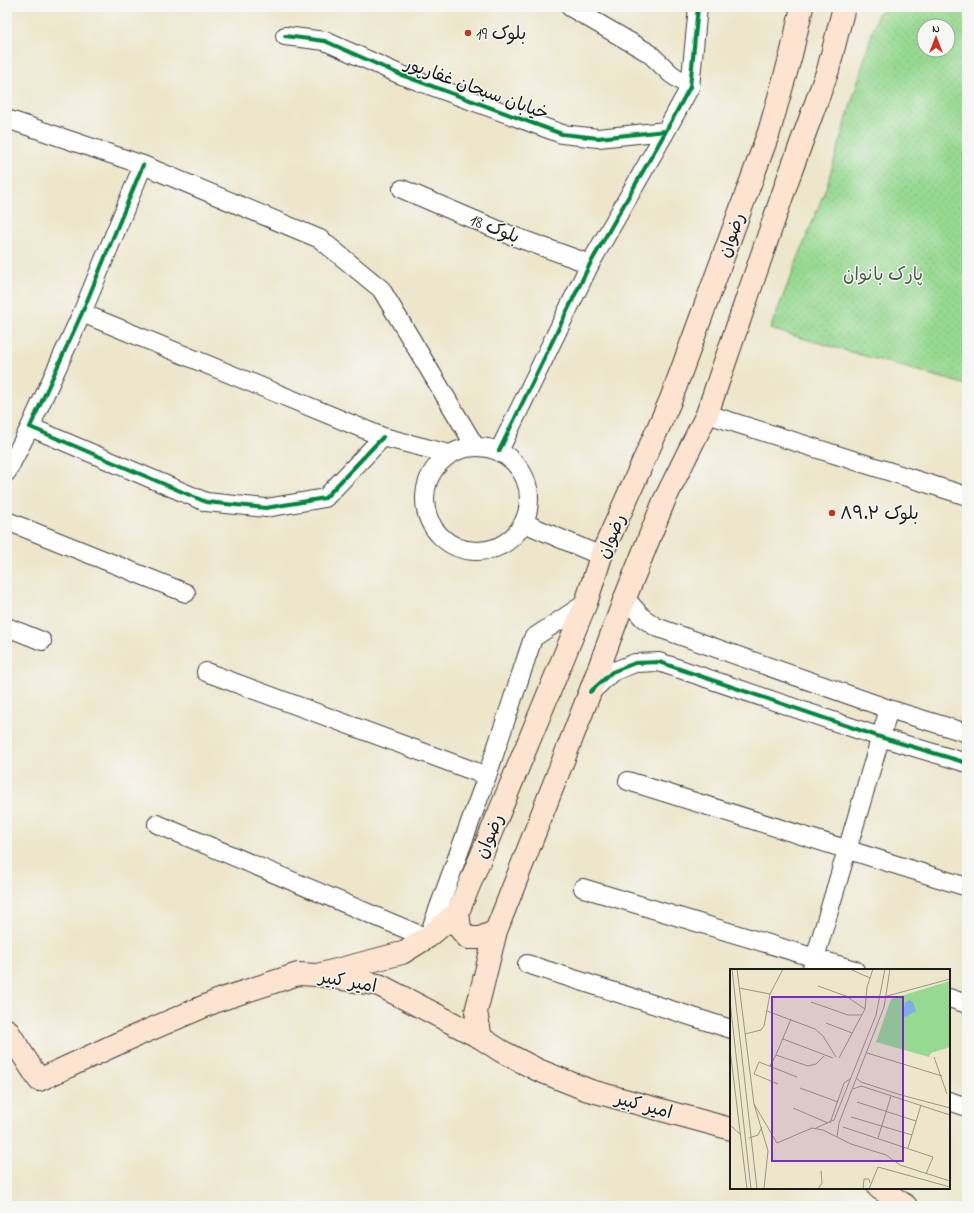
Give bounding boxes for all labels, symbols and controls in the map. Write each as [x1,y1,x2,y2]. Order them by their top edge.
north arrow [916,18,956,58]
text: N [932,21,940,37]
place label: بلوک 19 [476,22,526,48]
marker: بلوک 19 [463,28,473,38]
street label: خیابان سبحان غفارپور [399,51,552,128]
street label: بلوک 18 [465,208,523,252]
street label: رضوان [713,209,753,262]
park label: پارک بانوان [843,263,923,289]
place label: بلوک ۸۹.۲ [840,502,919,528]
marker: بلوک ۸۹.۲ [827,508,837,518]
street label: رضوان [592,510,634,563]
street label: رضوان [470,810,512,863]
street label: امیر کبیر [315,965,379,1001]
inset map [730,969,950,1189]
street label: امیر کبیر [610,1086,675,1127]

